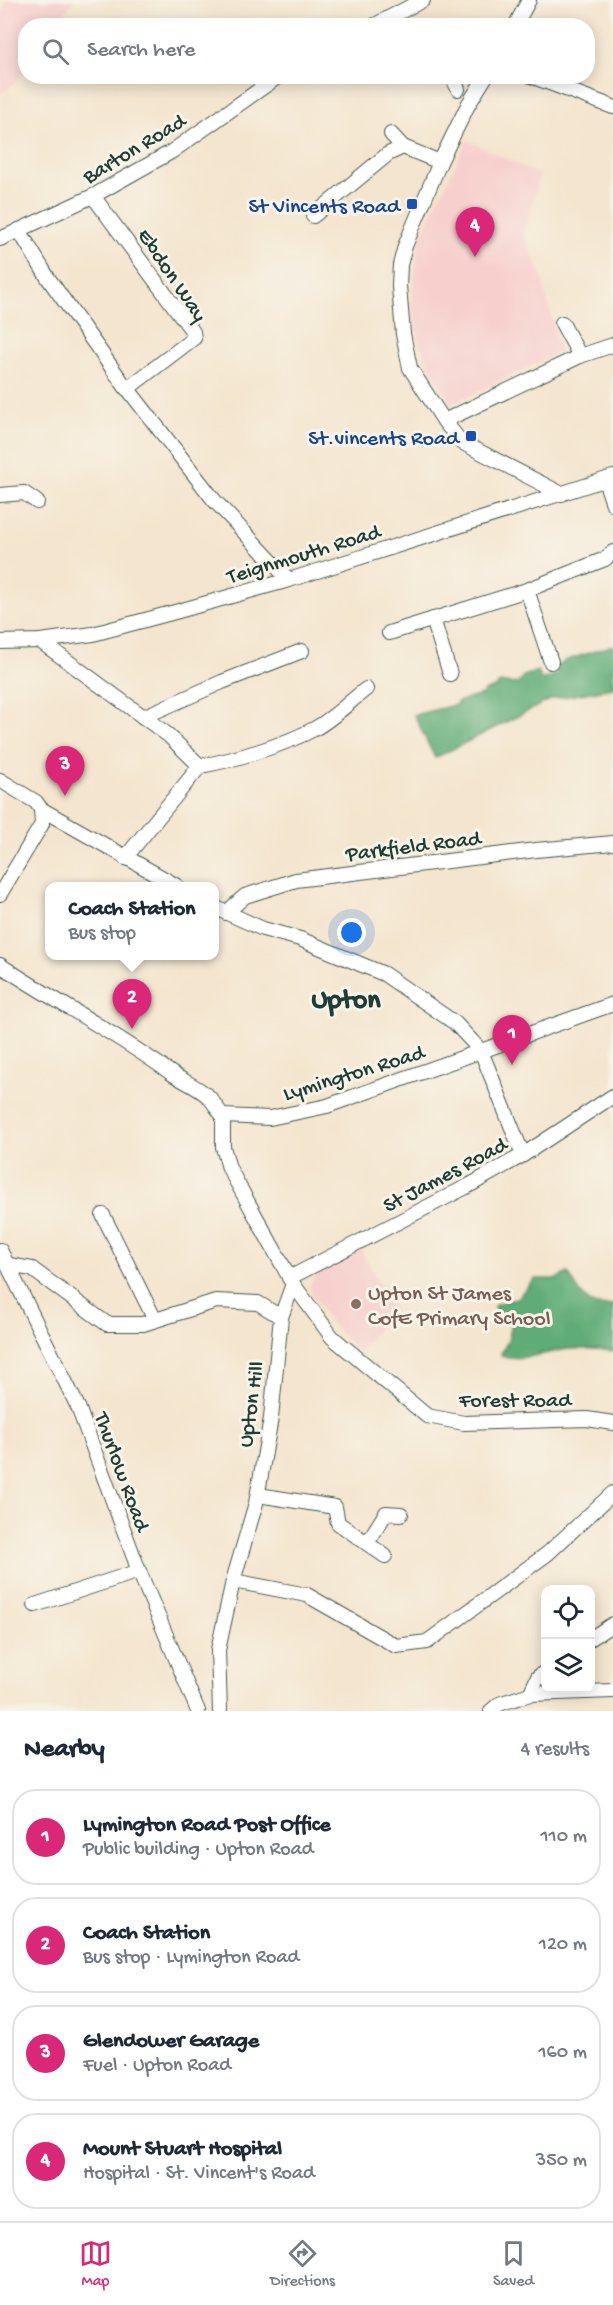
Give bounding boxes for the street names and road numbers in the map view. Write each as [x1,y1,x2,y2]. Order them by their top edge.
street label: Barton Road [78,108,193,192]
street label: Ebdon Way [130,225,211,328]
street label: Teignmouth Road [222,520,386,592]
street label: Parkfield Road [344,827,485,869]
street label: Lymington Road [280,1040,430,1109]
street label: St James Road [379,1132,514,1220]
street label: Upton Hill [234,1360,272,1449]
street label: Forest Road [458,1389,573,1415]
street label: Thurlow Road [86,1407,155,1538]

